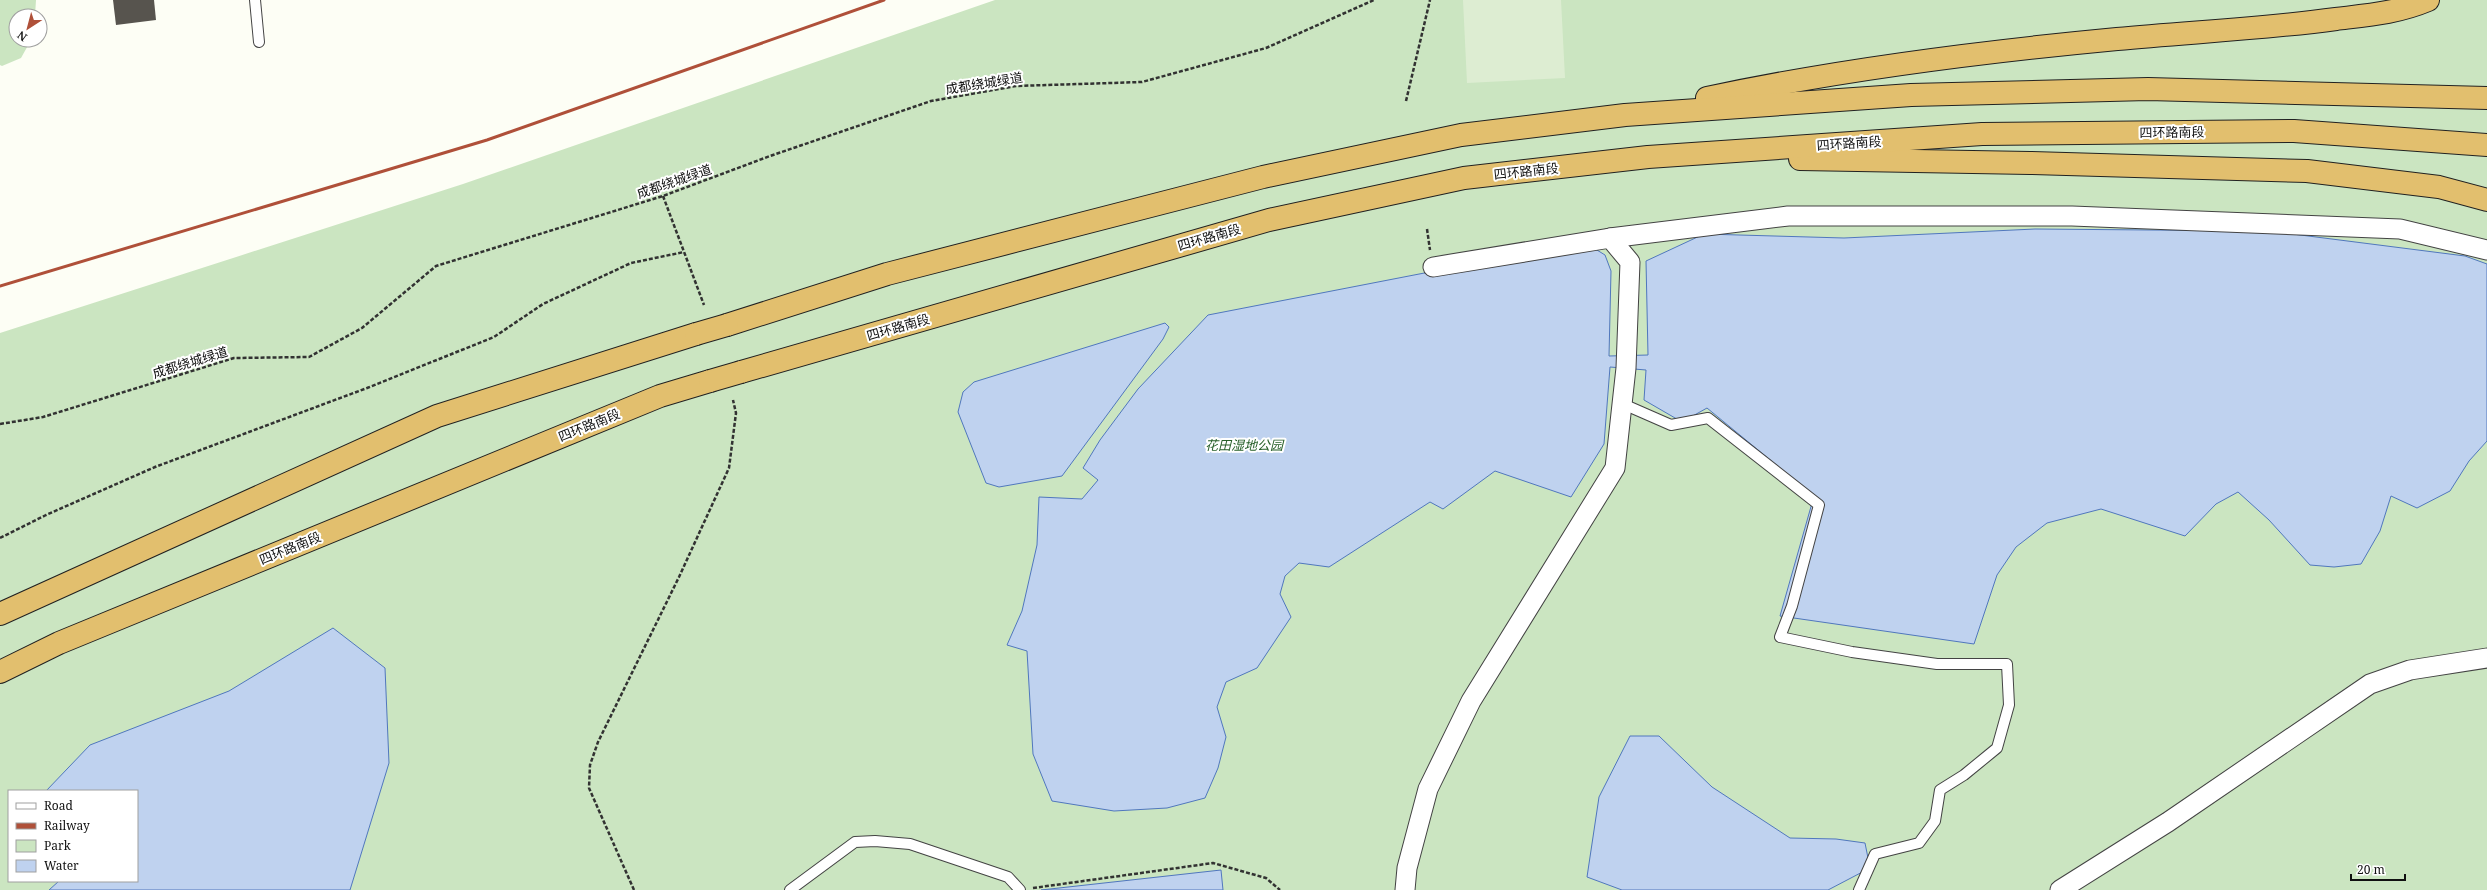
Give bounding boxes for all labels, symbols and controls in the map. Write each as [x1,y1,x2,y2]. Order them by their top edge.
north arrow [8,8,48,48]
text: N [14,28,30,45]
street label: 成都绕城绿道 [944,68,1024,98]
street label: 四环路南段 [2139,122,2205,142]
street label: 四环路南段 [1816,132,1882,154]
street label: 四环路南段 [1493,159,1559,183]
street label: 成都绕城绿道 [634,160,714,202]
street label: 四环路南段 [1175,219,1243,255]
street label: 四环路南段 [864,309,932,345]
street label: 成都绕城绿道 [150,342,230,382]
street label: 四环路南段 [555,404,623,446]
park label: 花田湿地公园 [1205,436,1285,454]
street label: 四环路南段 [256,527,324,569]
legend [8,790,138,882]
text: Road [44,797,74,814]
text: Railway [44,817,90,834]
text: Park [44,837,72,854]
scale bar [2351,856,2405,882]
text: Water [44,857,79,874]
text: 20 m [2357,861,2385,878]

